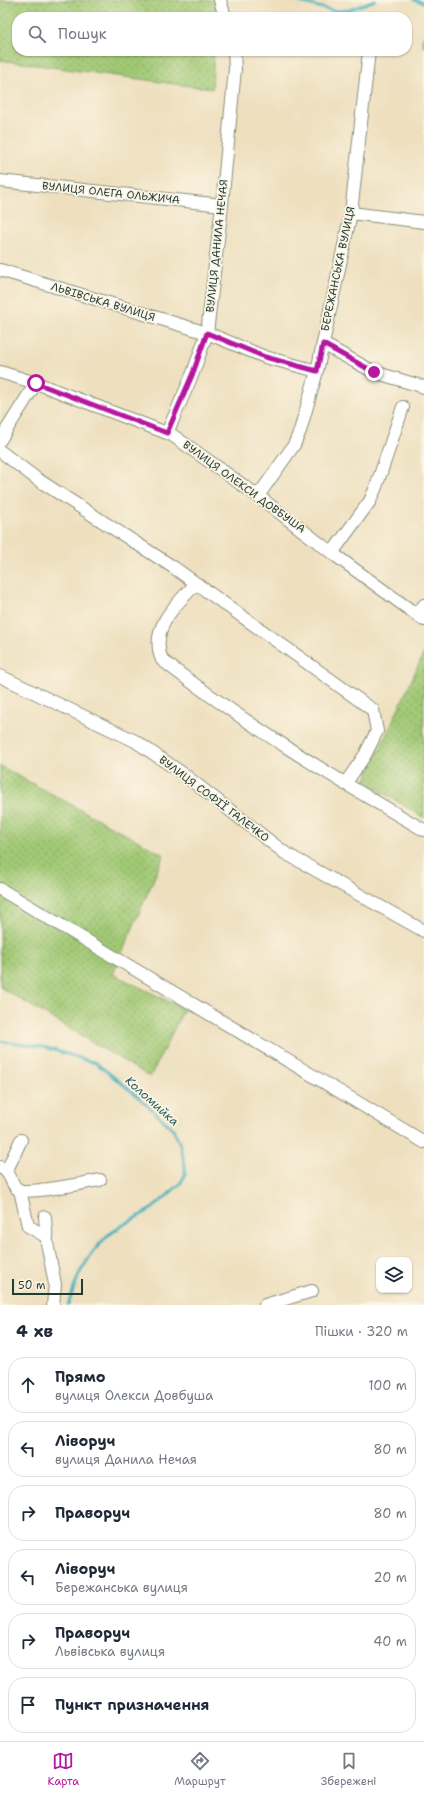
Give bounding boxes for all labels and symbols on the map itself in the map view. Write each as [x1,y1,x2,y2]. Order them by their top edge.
street label: ВУЛИЦЯ ОЛЕГА ОЛЬЖИЧА [41,178,181,208]
street label: ВУЛИЦЯ ДАНИЛА НЕЧАЯ [203,179,231,313]
street label: БЕРЕЖАНСЬКА ВУЛИЦЯ [317,205,359,333]
street label: ЛЬВІВСЬКА ВУЛИЦЯ [49,279,157,325]
route end [365,363,383,381]
route start [27,374,45,392]
street label: ВУЛИЦЯ ОЛЕКСИ ДОВБУША [180,437,308,537]
street label: ВУЛИЦЯ СОФІЇ ГАЛЕЧКО [156,753,272,845]
water label: Коломийка [122,1073,182,1129]
scale bar [12,1277,83,1296]

